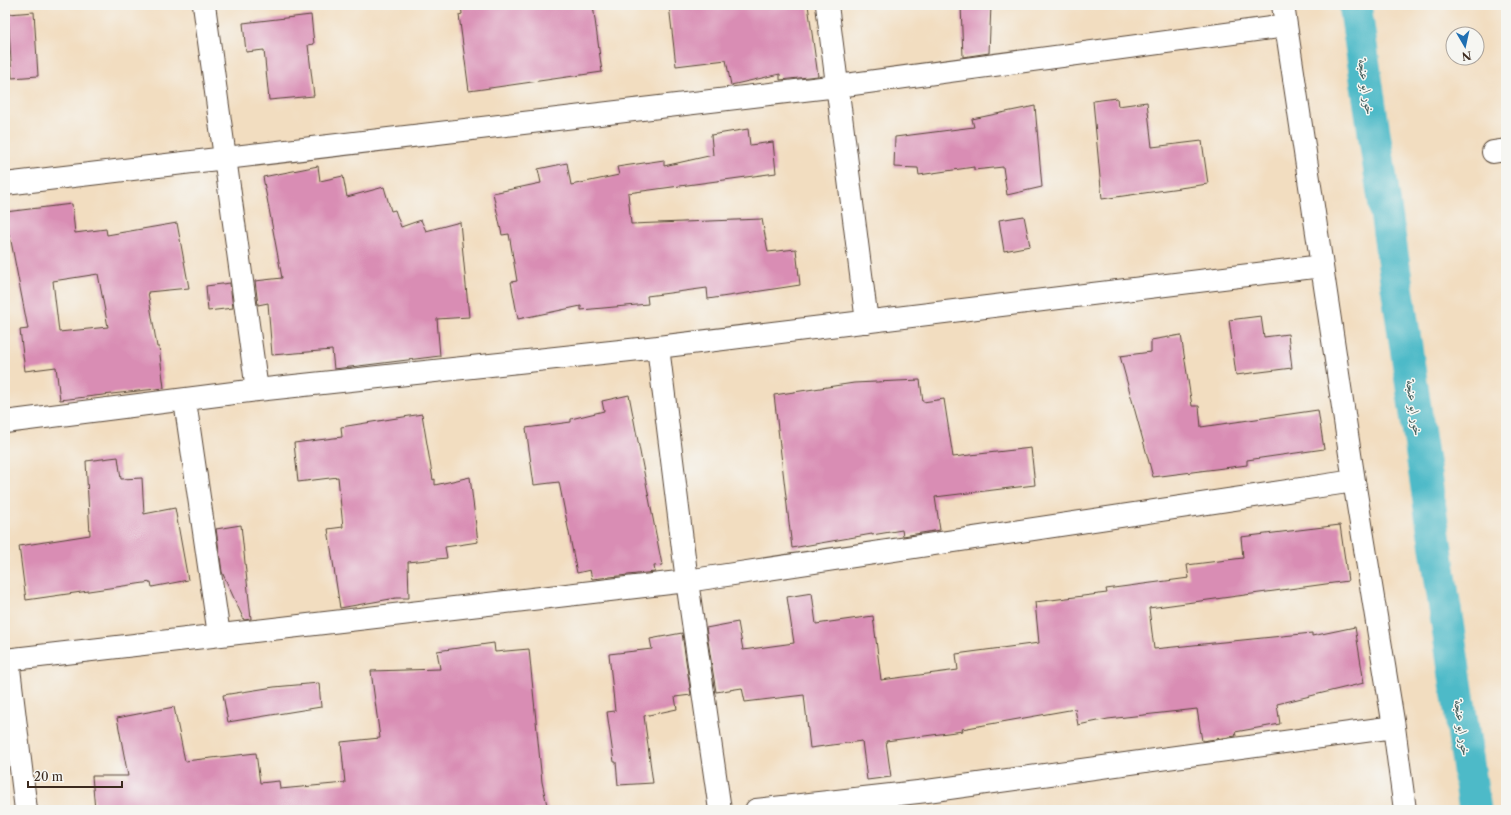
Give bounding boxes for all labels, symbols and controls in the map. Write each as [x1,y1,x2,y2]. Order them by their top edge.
north arrow [1445,26,1485,66]
text: N [1460,48,1472,64]
water label: خور ابو عنجة [1354,57,1379,116]
water label: خور ابو عنجة [1402,378,1427,437]
water label: خور ابو عنجة [1450,698,1475,757]
scale bar [28,763,122,789]
text: 20 m [34,769,63,784]

